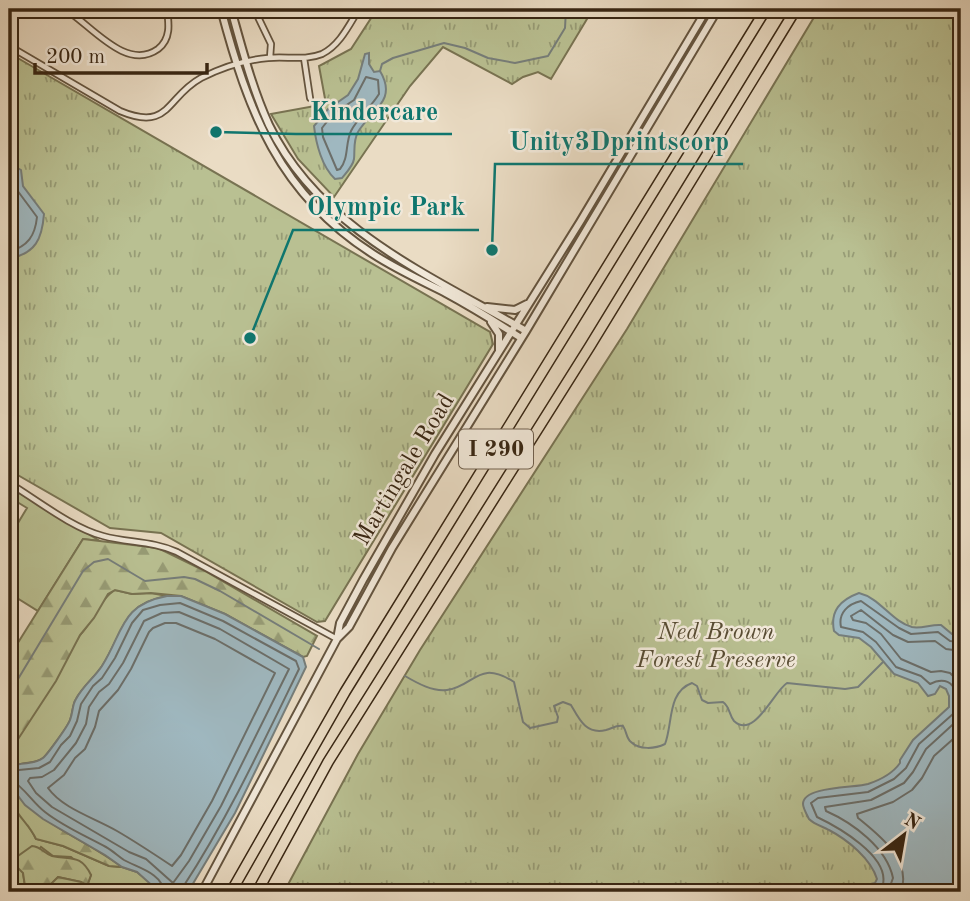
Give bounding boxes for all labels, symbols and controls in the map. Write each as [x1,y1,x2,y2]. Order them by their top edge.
scale bar [35,32,206,76]
text: 200 m [46,47,105,68]
callout: Kindercare [296,87,452,134]
text: Kindercare [310,100,438,126]
callout: Unity3Dprintscorp [495,117,743,164]
text: Unity3Dprintscorp [509,130,729,156]
callout: Olympic Park [293,183,479,230]
text: Olympic Park [307,195,466,221]
street label: Martingale Road [350,390,460,550]
road number: I 290 [459,430,533,468]
park label: Ned Brown Forest Preserve [635,621,796,673]
north arrow [869,800,939,870]
text: N [900,811,923,835]

